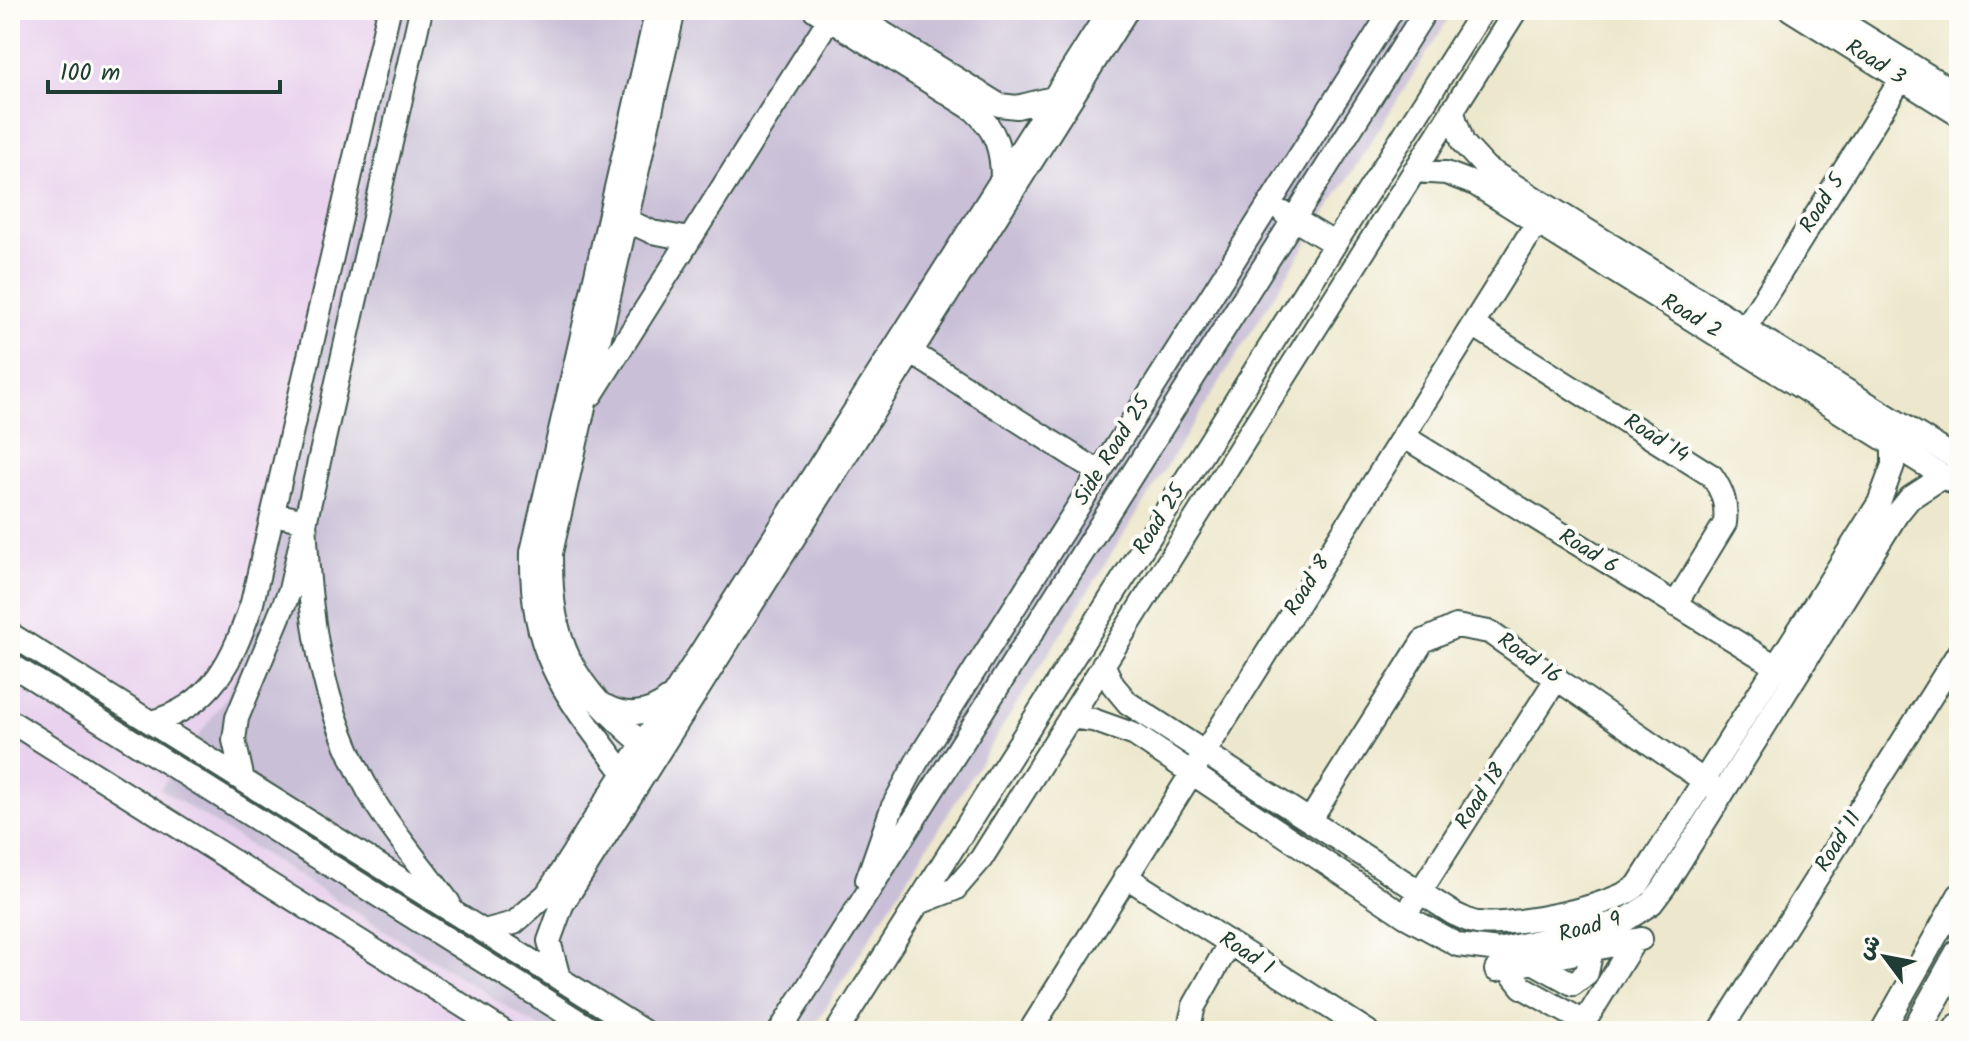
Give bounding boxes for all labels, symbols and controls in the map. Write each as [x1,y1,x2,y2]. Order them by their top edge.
street label: Road 3 [1838,31,1912,95]
scale bar [48,44,280,94]
text: 100 m [60,54,120,93]
street label: Road 5 [1791,166,1856,241]
street label: Road 2 [1654,285,1728,349]
street label: Side Road 25 [1065,388,1161,513]
street label: Road 14 [1616,405,1696,473]
street label: Road 25 [1125,477,1196,562]
street label: Road 6 [1551,520,1625,584]
street label: Road 8 [1276,548,1341,623]
street label: Road 16 [1489,624,1569,694]
street label: Road 18 [1446,756,1516,837]
street label: Road 11 [1806,804,1872,880]
street label: Road 9 [1555,903,1626,953]
north arrow [1845,917,1925,997]
street label: Road 1 [1211,923,1281,985]
text: ش [1849,928,1891,967]

